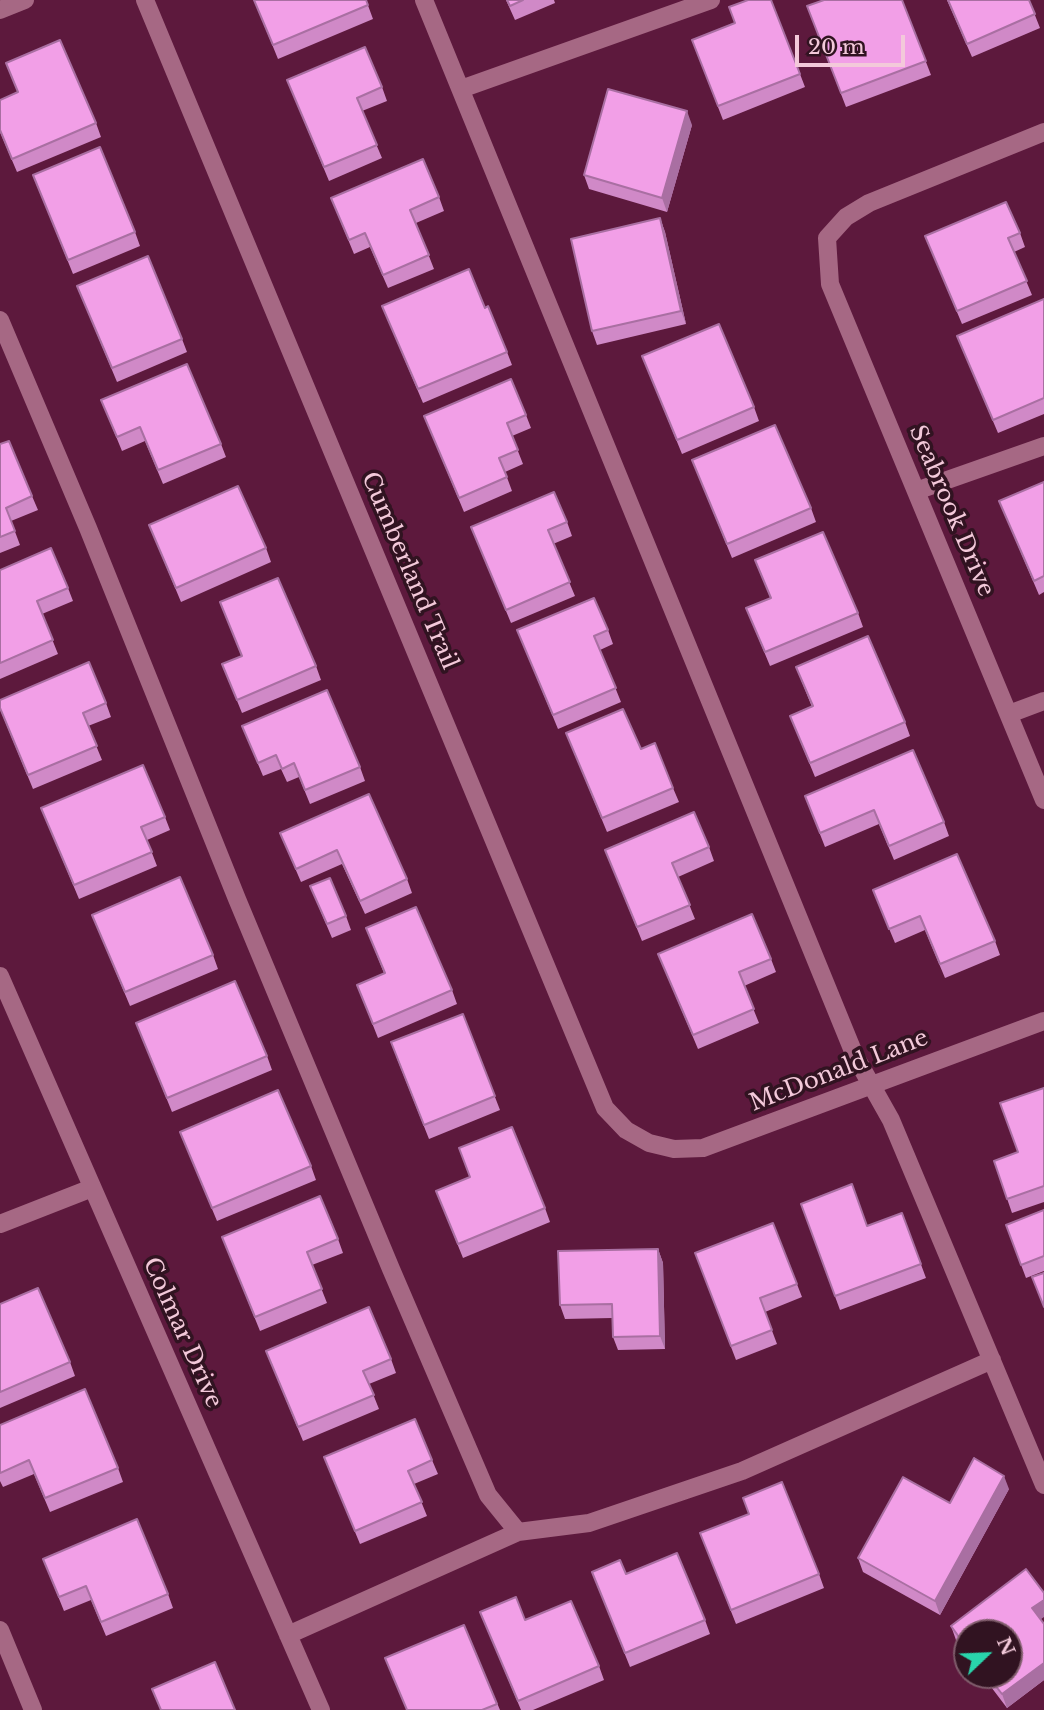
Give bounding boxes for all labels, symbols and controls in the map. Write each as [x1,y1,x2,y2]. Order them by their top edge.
scale bar [799,21,909,65]
text: 20 m [808,34,865,60]
street label: Seabrook Drive [903,421,999,601]
street label: Cumberland Trail [355,468,463,674]
street label: McDonald Lane [746,1024,932,1118]
street label: Colmar Drive [137,1254,227,1412]
north arrow [953,1619,1023,1689]
text: N [992,1634,1020,1659]

